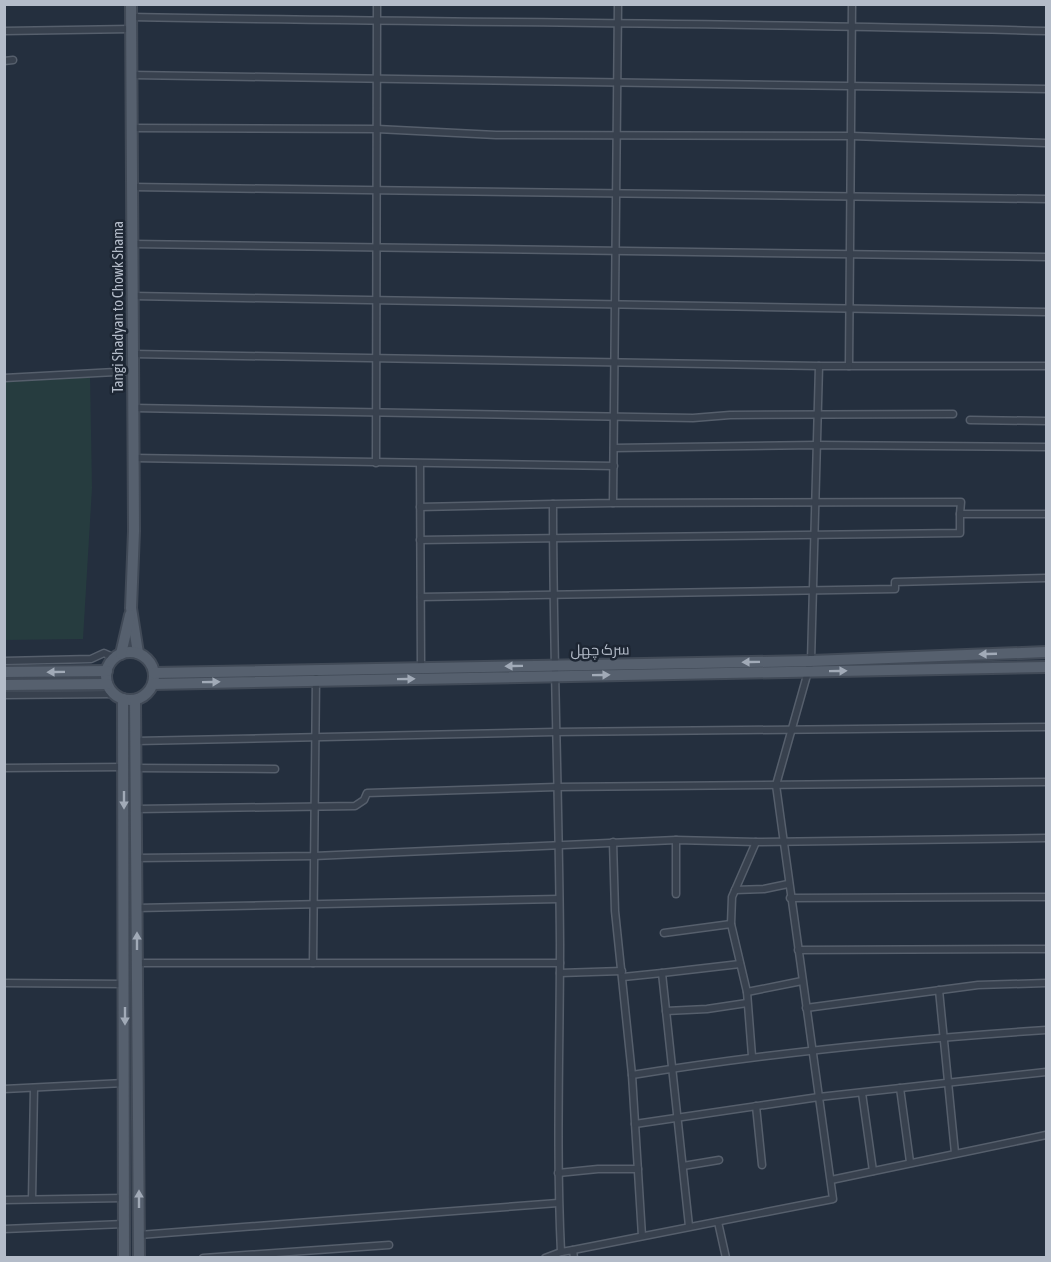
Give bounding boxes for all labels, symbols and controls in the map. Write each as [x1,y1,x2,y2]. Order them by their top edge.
street label: Tangi Shadyan to Chowk Shama [109,221,126,393]
street label: سرک چهل [570,640,630,661]
one-way arrow [979,649,998,658]
one-way arrow [742,657,761,667]
one-way arrow [505,662,524,671]
one-way arrow [829,666,848,676]
one-way arrow [46,667,65,676]
one-way arrow [592,670,611,680]
one-way arrow [397,674,416,684]
one-way arrow [202,678,221,687]
one-way arrow [119,790,129,809]
one-way arrow [132,932,142,951]
one-way arrow [120,1006,130,1025]
one-way arrow [134,1190,144,1209]

